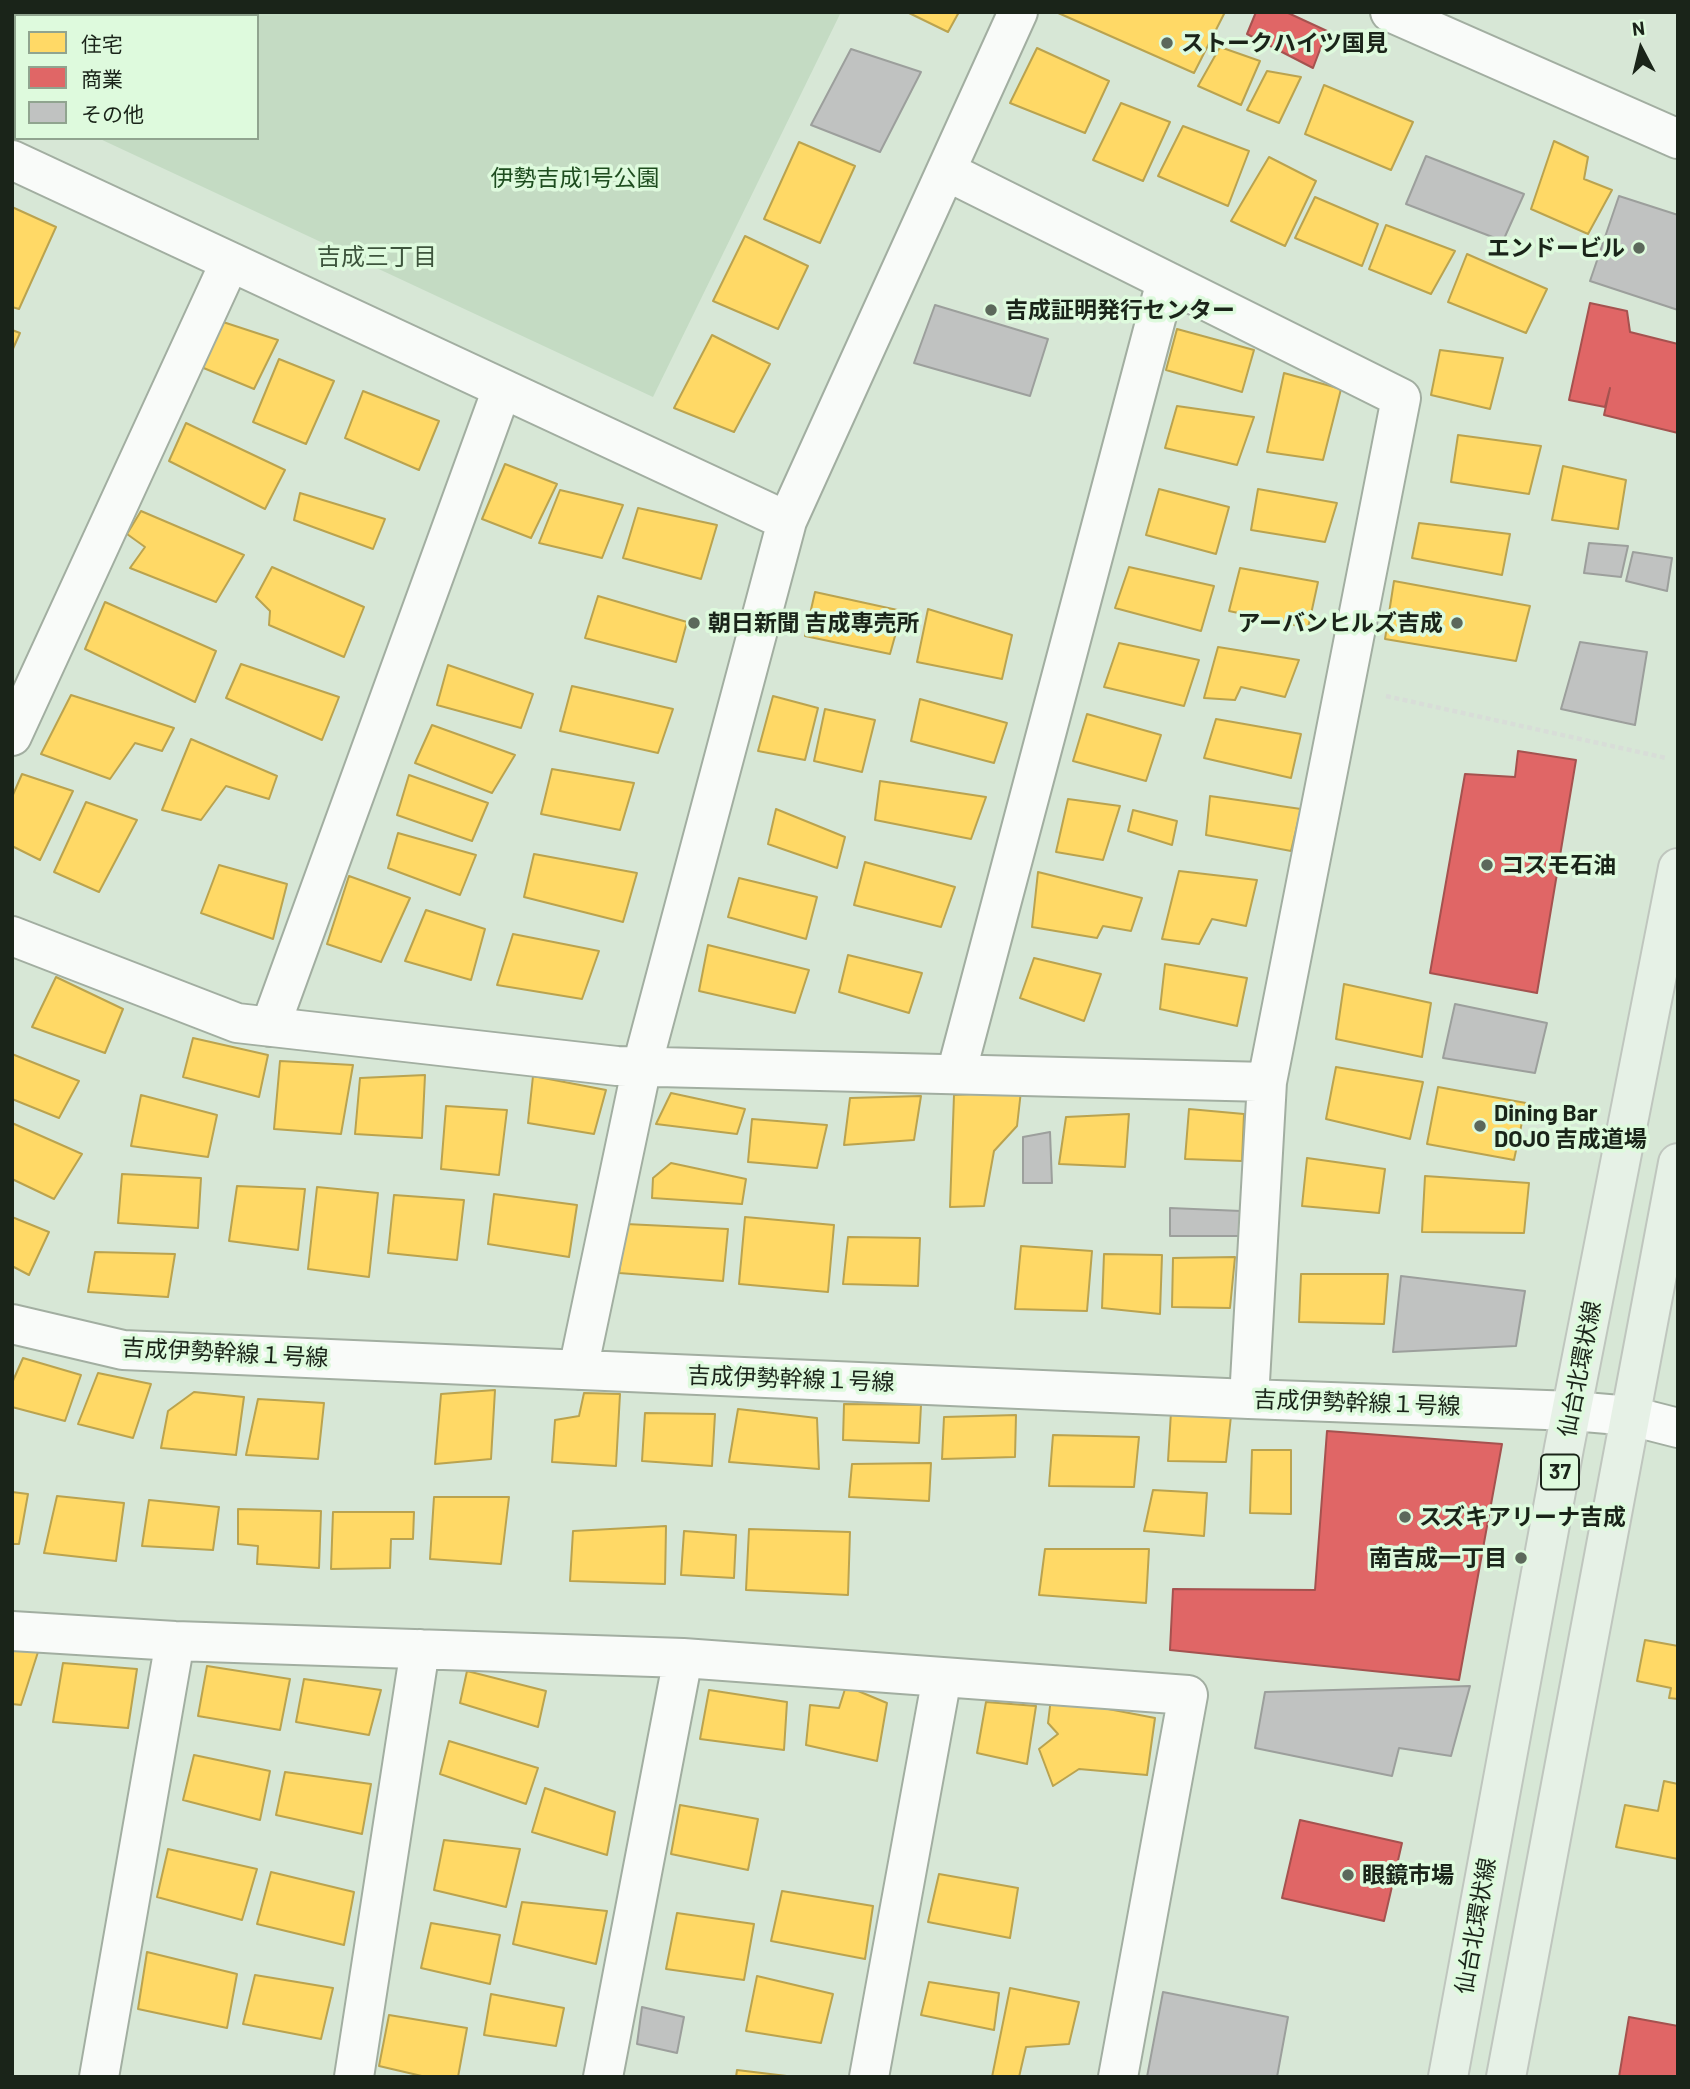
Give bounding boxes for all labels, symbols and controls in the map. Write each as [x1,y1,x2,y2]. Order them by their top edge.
legend [14,14,259,140]
north arrow [1606,14,1676,84]
text: N [1631,15,1646,40]
place label: ストークハイツ国見 [1181,29,1388,57]
text: 住宅 [81,31,123,56]
marker: ストークハイツ国見 [1159,35,1175,51]
text: 商業 [81,66,123,91]
text: その他 [81,101,144,126]
park label: 伊勢吉成1号公園 [490,164,660,192]
place label: エンドービル [1487,234,1625,262]
marker: エンドービル [1631,240,1647,256]
district label: 吉成三丁目 [317,243,437,271]
place label: 吉成証明発行センター [1005,296,1235,324]
marker: 吉成証明発行センター [983,302,999,318]
place label: 朝日新聞 吉成専売所 [708,609,920,637]
place label: アーバンヒルズ吉成 [1237,609,1443,637]
marker: 朝日新聞 吉成専売所 [686,615,702,631]
marker: アーバンヒルズ吉成 [1449,615,1465,631]
place label: コスモ石油 [1501,851,1616,879]
marker: コスモ石油 [1479,857,1495,873]
place label: Dining Bar DOJO 吉成道場 [1494,1099,1647,1153]
marker: Dining Bar DOJO 吉成道場 [1472,1118,1488,1134]
street label: 仙台北環状線 [1553,1299,1607,1439]
street label: 吉成伊勢幹線１号線 [121,1334,329,1372]
street label: 吉成伊勢幹線１号線 [687,1362,895,1396]
street label: 吉成伊勢幹線１号線 [1253,1386,1461,1420]
road number: 37 [1541,1454,1579,1490]
place label: スズキアリーナ吉成 [1419,1503,1626,1531]
marker: スズキアリーナ吉成 [1397,1509,1413,1525]
place label: 南吉成一丁目 [1369,1544,1507,1572]
marker: 南吉成一丁目 [1513,1550,1529,1566]
street label: 仙台北環状線 [1450,1856,1502,1996]
place label: 眼鏡市場 [1362,1861,1454,1889]
marker: 眼鏡市場 [1340,1867,1356,1883]

